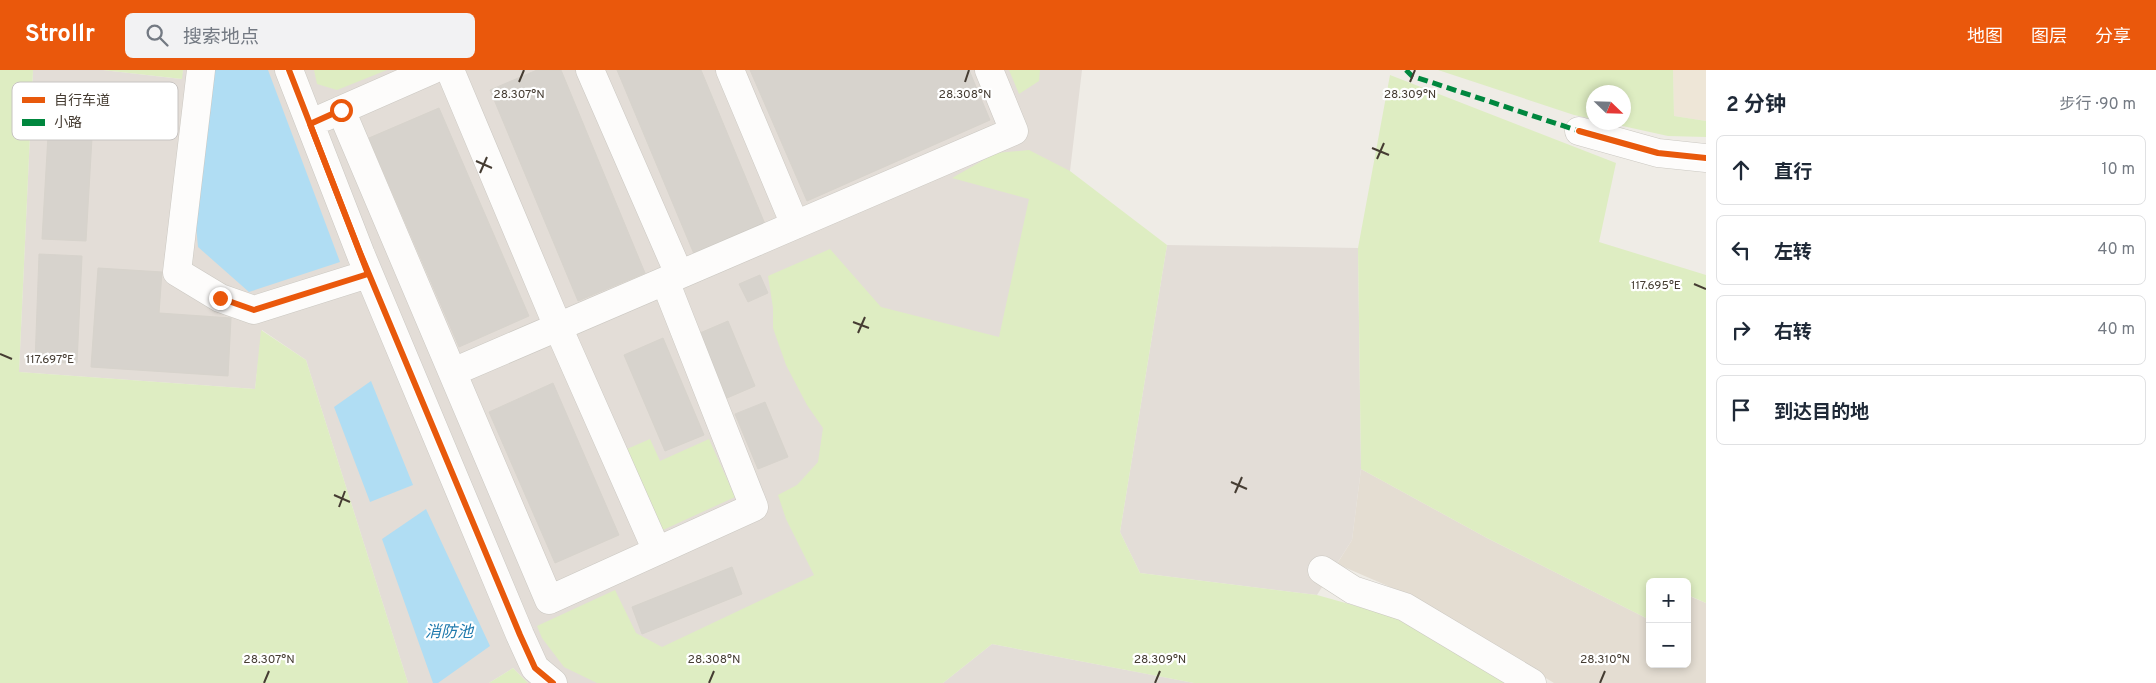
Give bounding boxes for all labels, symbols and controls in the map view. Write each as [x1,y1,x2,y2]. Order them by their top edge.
search box [125,13,475,58]
text: Strollr [25,20,95,50]
icon: search [143,21,171,49]
text: 搜索地点 [183,26,259,50]
text: 地图 [1967,26,2003,49]
text: 图层 [2031,26,2067,49]
text: 分享 [2095,26,2131,49]
legend [12,82,178,140]
north arrow [1586,85,1631,130]
text: 28.307°N [493,87,545,103]
text: 28.308°N [939,87,991,103]
text: 28.309°N [1384,87,1436,103]
text: 自行车道 [54,92,110,110]
text: 2 分钟 [1726,92,1786,119]
text: 步行 · 90 m [2059,95,2136,115]
route start [330,99,353,122]
text: 小路 [54,115,82,132]
icon: ahead [1727,156,1755,184]
text: 10 m [2101,160,2135,180]
text: 直行 [1774,161,1812,185]
icon: left [1727,236,1755,264]
text: 40 m [2097,240,2135,260]
text: 左转 [1774,241,1812,265]
text: 117.695°E [1631,278,1681,294]
route end [209,287,232,310]
icon: right [1727,316,1755,344]
text: 40 m [2097,320,2135,340]
text: 右转 [1774,321,1812,345]
text: 117.697°E [26,352,74,368]
icon: arrive [1727,396,1755,424]
text: 到达目的地 [1774,401,1869,425]
map controls [1646,578,1691,668]
button: + [1646,578,1691,623]
water label: 消防池 [425,623,475,643]
button: − [1646,623,1691,668]
text: 28.307°N [243,652,295,668]
text: 28.308°N [688,652,740,668]
text: 28.309°N [1134,652,1186,668]
text: 28.310°N [1580,652,1630,668]

